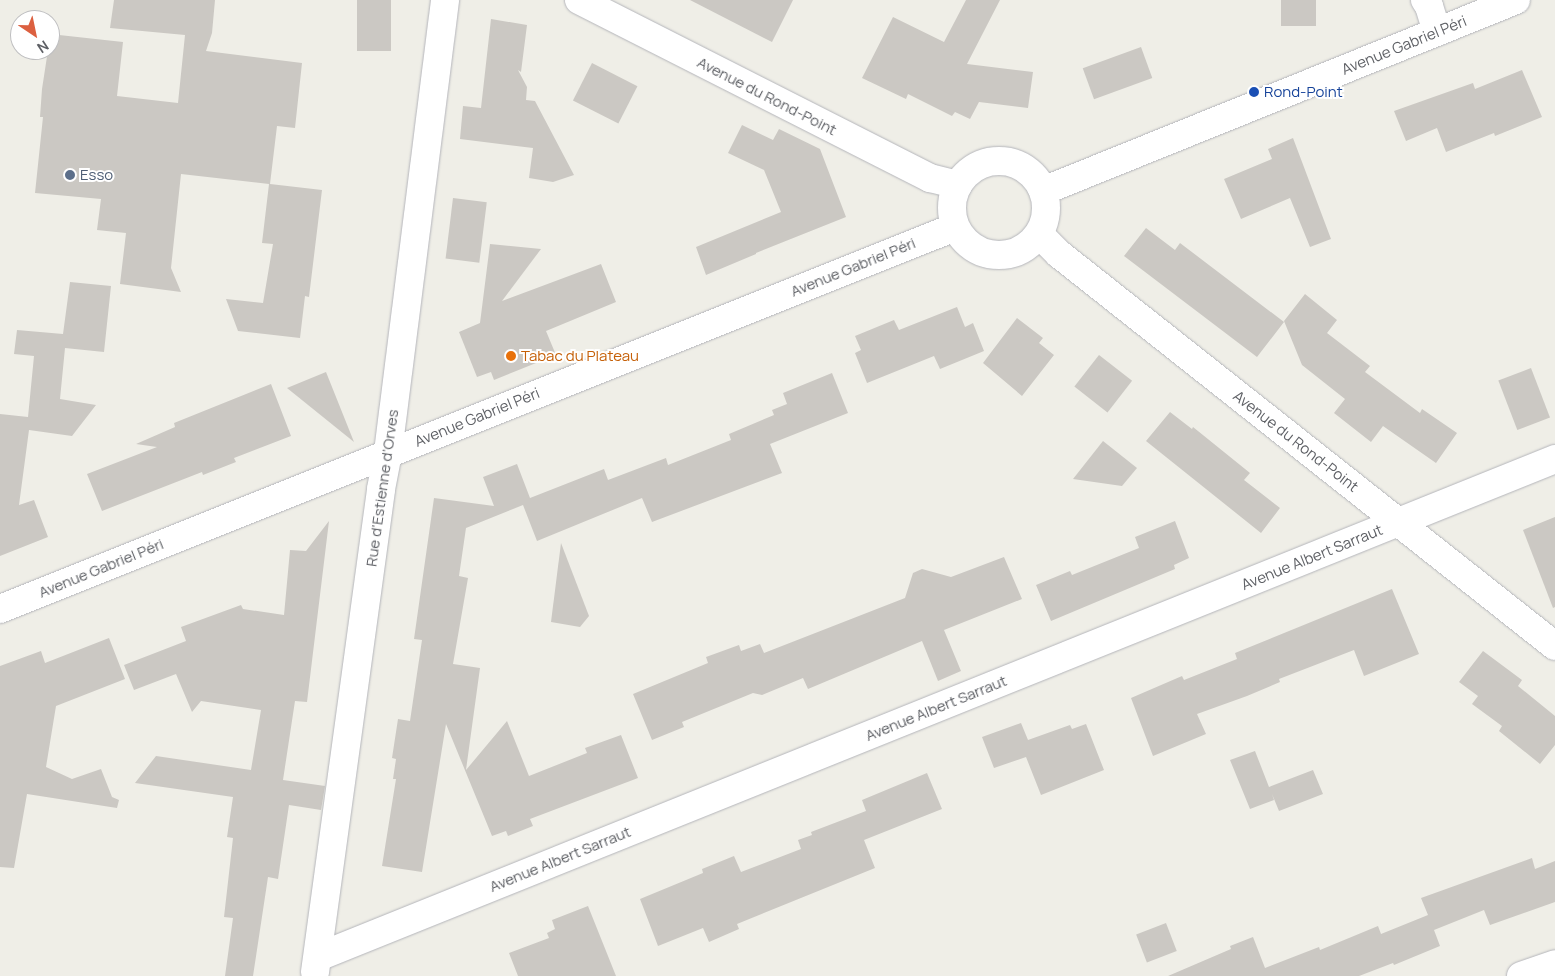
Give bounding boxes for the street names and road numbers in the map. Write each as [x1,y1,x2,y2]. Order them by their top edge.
street label: Avenue Gabriel Péri [1339,12,1469,78]
street label: Avenue du Rond-Point [694,53,840,139]
street label: Avenue Gabriel Péri [788,234,918,300]
street label: Avenue Gabriel Péri [412,384,542,450]
street label: Avenue du Rond-Point [1230,387,1362,495]
street label: Rue d'Estienne d'Orves [362,408,402,568]
street label: Avenue Albert Sarraut [1239,520,1385,594]
street label: Avenue Gabriel Péri [36,535,166,601]
street label: Avenue Albert Sarraut [863,671,1009,745]
street label: Avenue Albert Sarraut [487,822,633,896]

